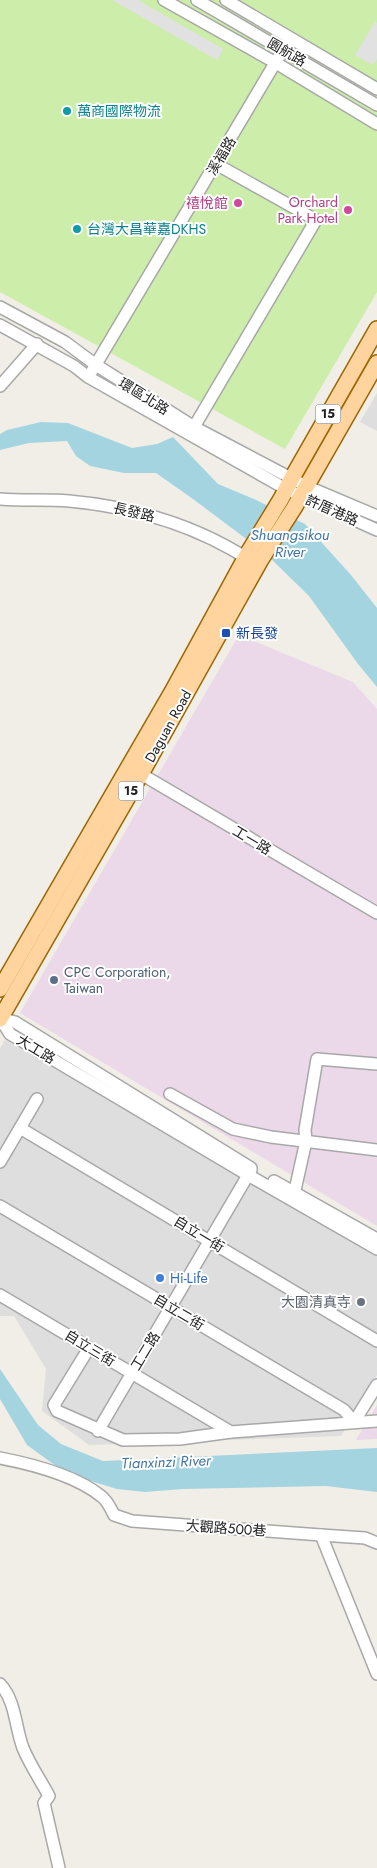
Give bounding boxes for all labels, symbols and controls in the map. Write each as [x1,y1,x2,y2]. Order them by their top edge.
street label: 園航路 [264,33,310,71]
place label: 萬商國際物流 [77,101,161,121]
marker: 萬商國際物流 [61,105,73,117]
street label: 溪福路 [202,133,240,179]
place label: Orchard Park Hotel [277,192,338,228]
place label: 禧悅館 [186,193,228,213]
marker: 禧悅館 [232,197,244,209]
marker: Orchard Park Hotel [342,204,354,216]
place label: 台灣大昌華嘉DKHS [87,219,206,239]
marker: 台灣大昌華嘉DKHS [71,223,83,235]
street label: 環區北路 [115,373,173,419]
road number: 15 [316,404,340,424]
street label: 許厝港路 [302,489,362,531]
street label: 長發路 [111,498,157,526]
water label: Shuangsikou River [251,524,330,563]
place label: 新長發 [236,623,278,643]
marker: 新長發 [220,627,232,639]
street label: Daguan Road [140,686,196,766]
road number: 15 [118,781,144,800]
street label: 工一路 [229,821,275,859]
place label: CPC Corporation, Taiwan [64,962,171,998]
marker: CPC Corporation, Taiwan [48,974,60,986]
street label: 大工路 [13,1030,59,1068]
street label: 自立一街 [170,1211,228,1257]
place label: Hi-Life [170,1268,208,1288]
marker: Hi-Life [154,1272,166,1284]
street label: 自立二街 [150,1289,208,1335]
place label: 大園清真寺 [281,1292,351,1312]
marker: 大園清真寺 [355,1296,367,1308]
street label: 自立三街 [61,1325,119,1371]
street label: 工二路 [126,1328,164,1374]
water label: Tianxinzi River [121,1449,212,1475]
street label: 大觀路500巷 [185,1515,267,1541]

